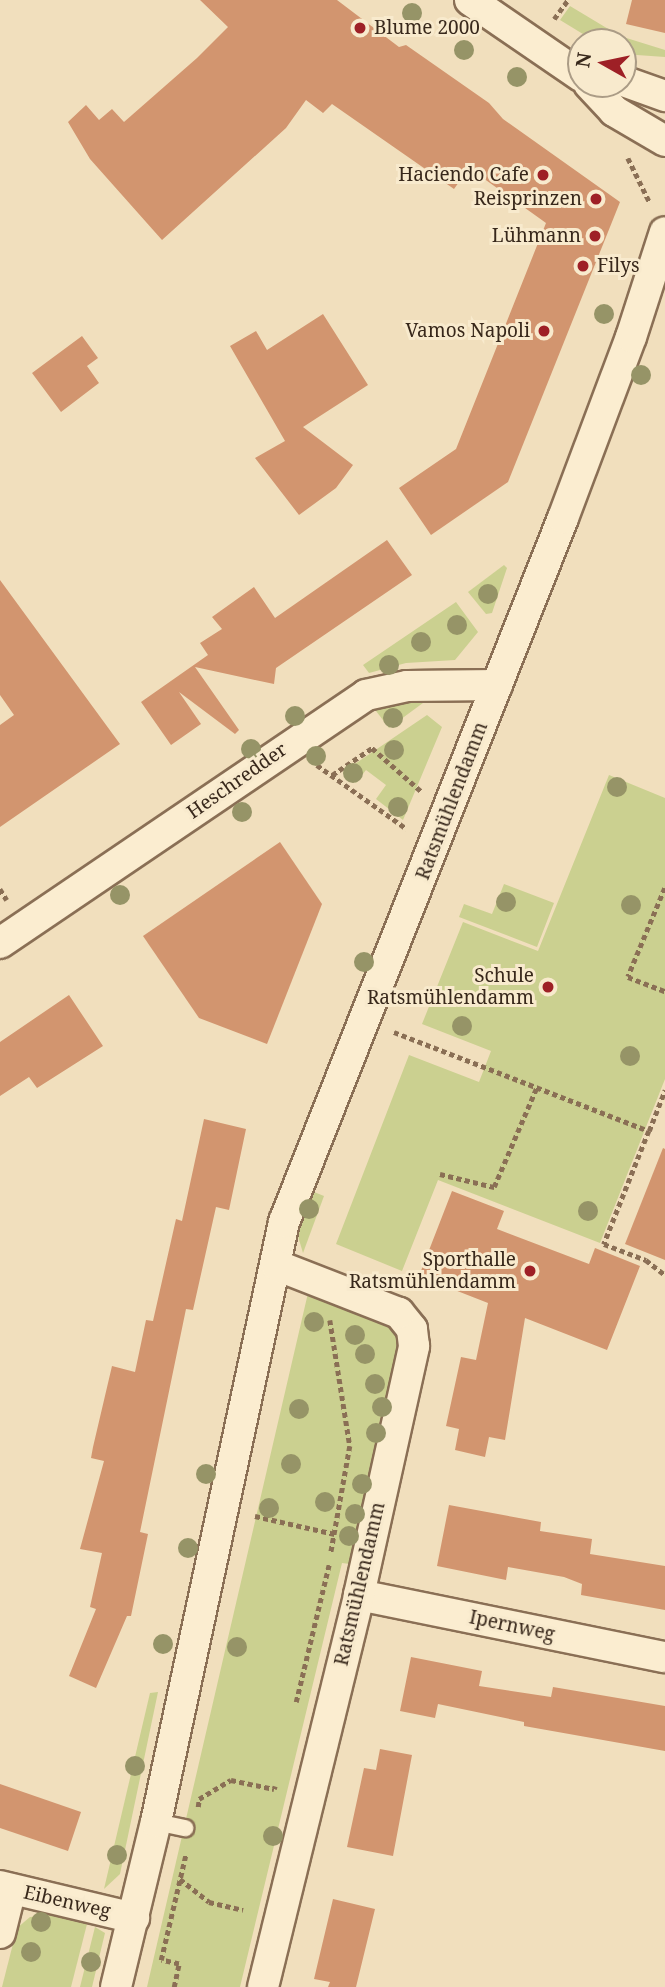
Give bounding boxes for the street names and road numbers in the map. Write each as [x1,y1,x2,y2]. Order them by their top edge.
street label: Ratsmühlendamm [411,719,493,883]
street label: Heschredder [183,738,291,824]
street label: Ratsmühlendamm [330,1500,390,1668]
street label: Ipernweg [467,1606,557,1646]
street label: Eibenweg [21,1881,113,1923]

